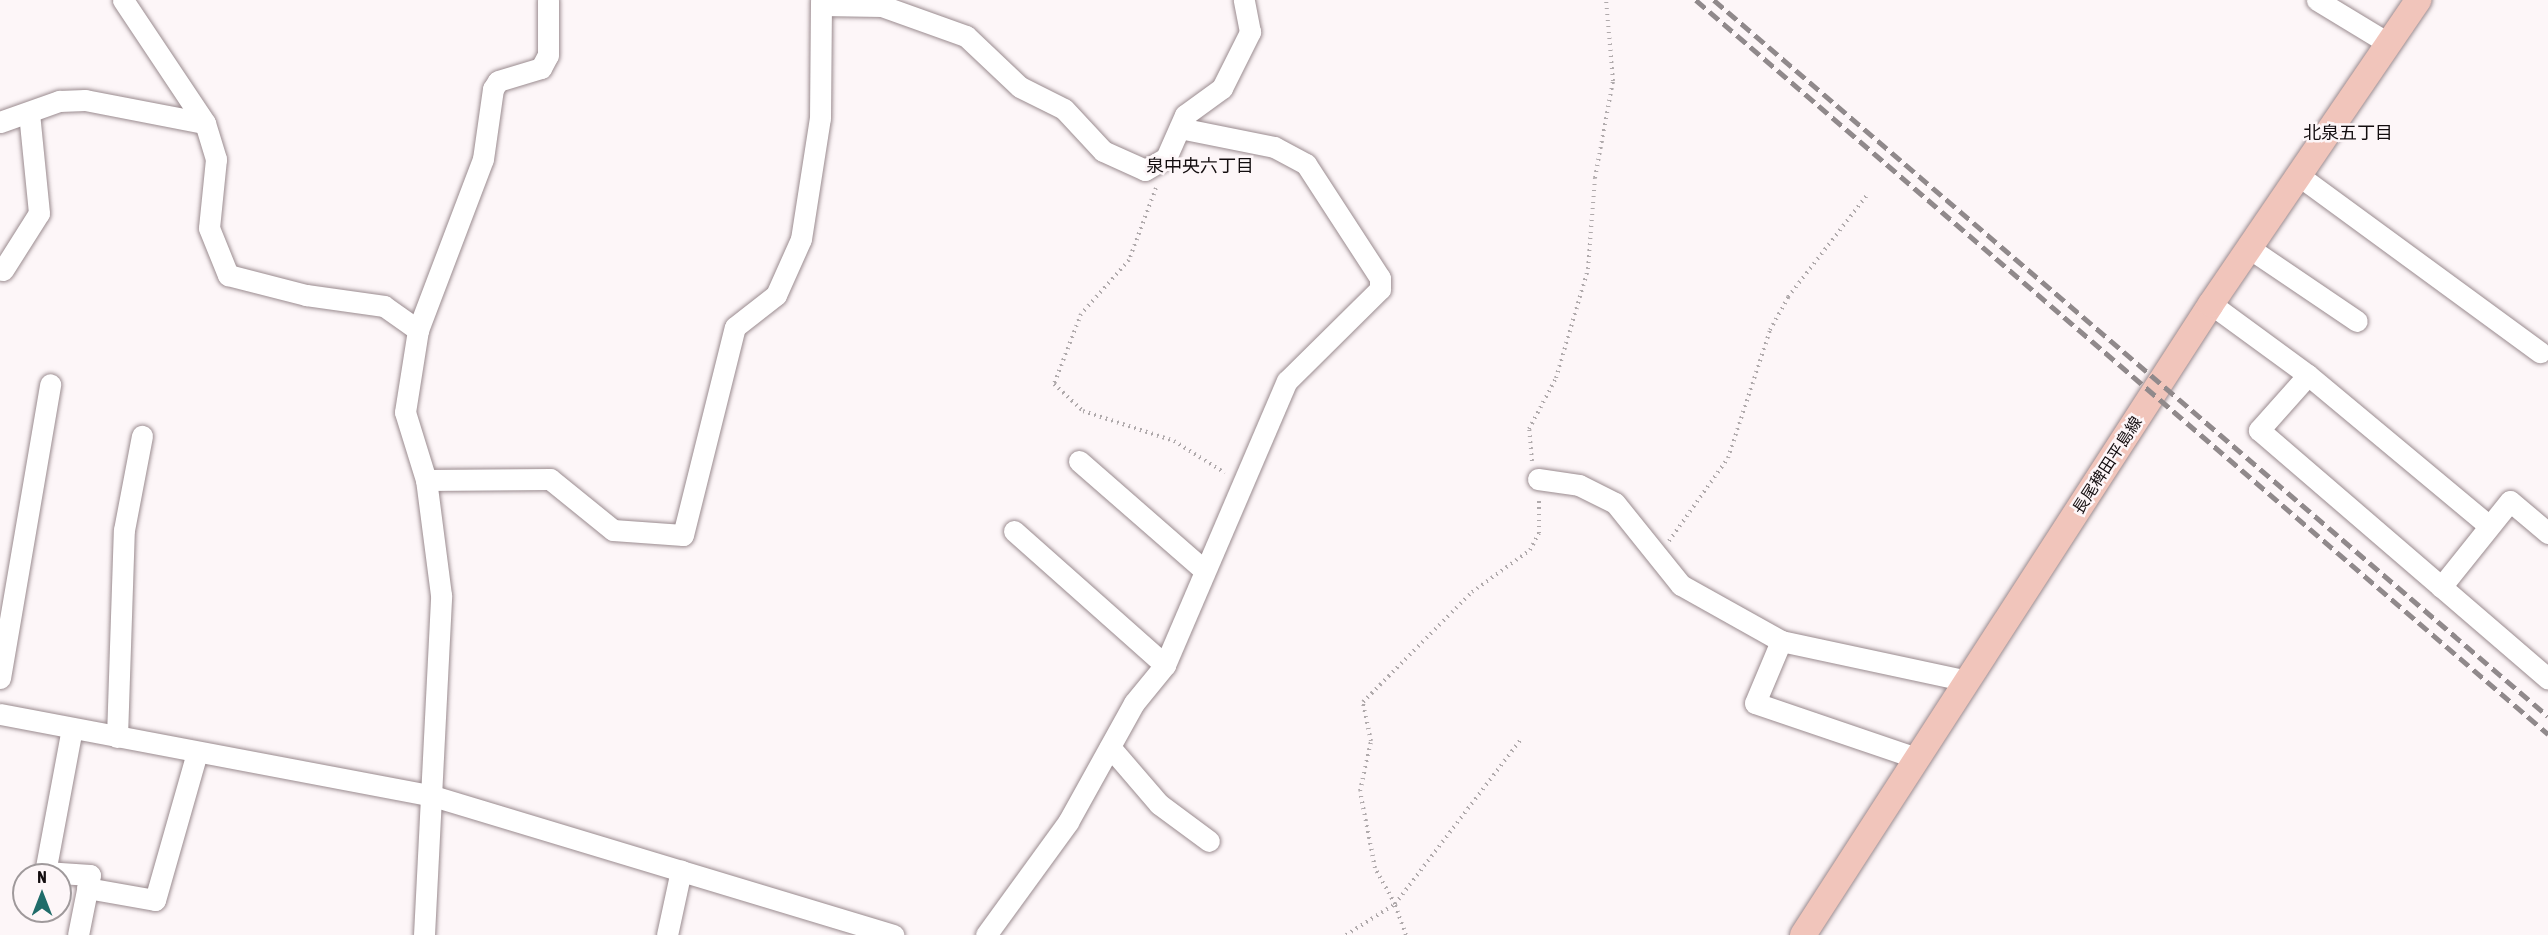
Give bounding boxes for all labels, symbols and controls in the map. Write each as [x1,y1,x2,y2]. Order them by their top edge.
district label: 北泉五丁目 [2303,122,2393,144]
district label: 泉中央六丁目 [1146,155,1254,177]
street label: 長尾稗田平島線 [2068,413,2146,517]
north arrow [12,863,72,923]
text: N [37,868,47,886]

